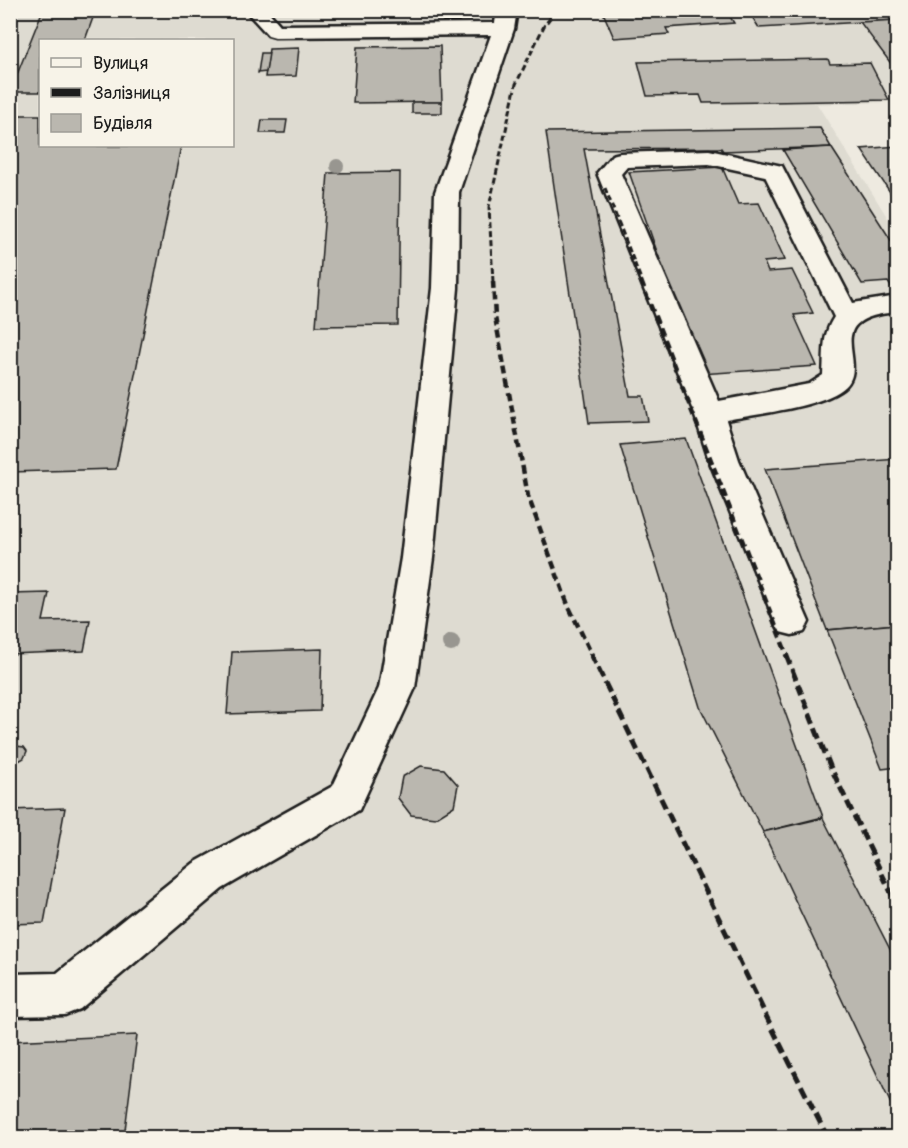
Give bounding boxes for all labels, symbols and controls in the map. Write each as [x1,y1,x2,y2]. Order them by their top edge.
legend [39,39,234,147]
text: Вулиця [93,52,148,75]
text: Залізниця [93,82,170,105]
text: Будівля [93,112,152,135]

